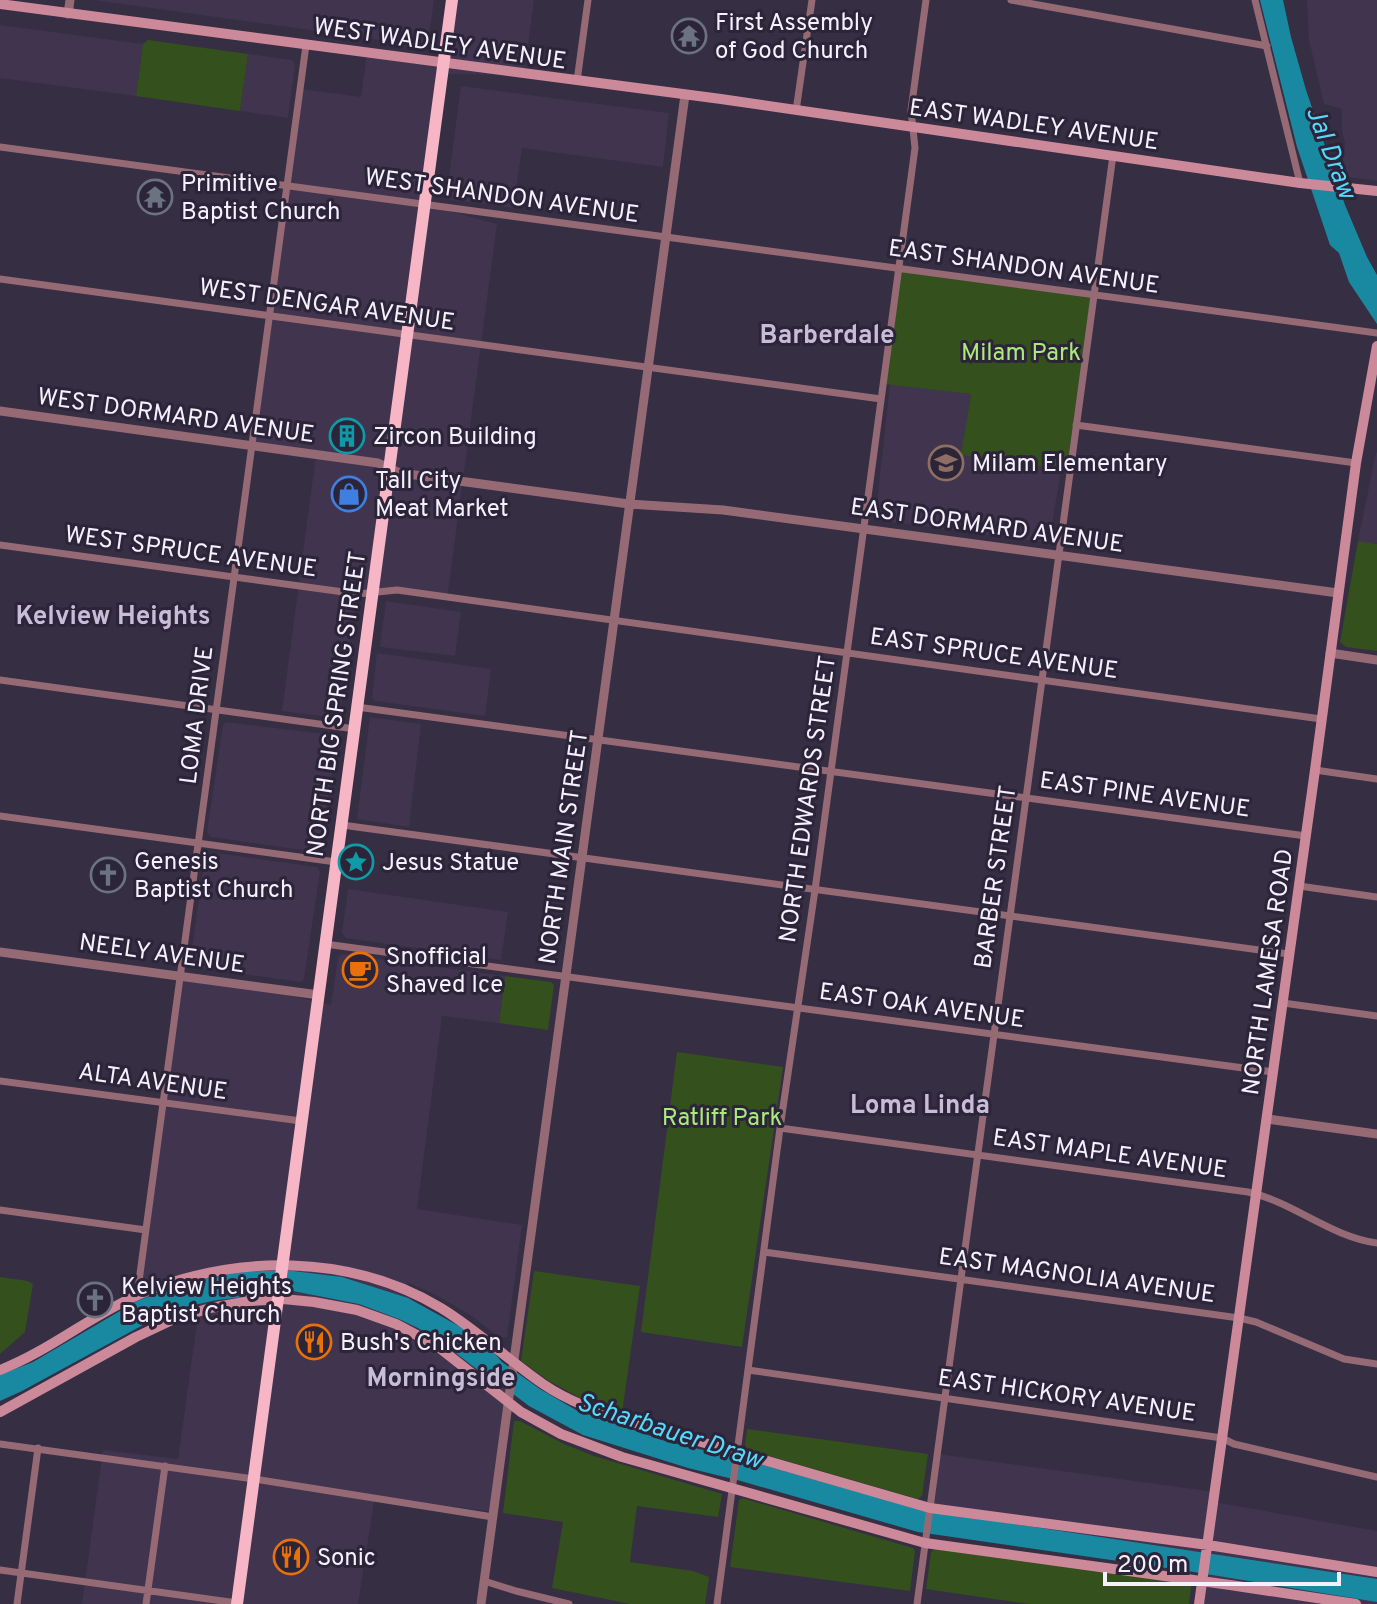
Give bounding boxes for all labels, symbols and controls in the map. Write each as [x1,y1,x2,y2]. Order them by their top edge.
place label: First Assembly of God Church [715,9,873,67]
street label: WEST WADLEY AVENUE [311,12,568,78]
temple icon: First Assembly of God Church [670,17,708,55]
street label: EAST WADLEY AVENUE [907,94,1160,158]
water label: Jal Draw [1297,102,1363,206]
street label: WEST SHANDON AVENUE [363,163,641,231]
place label: Primitive Baptist Church [181,170,341,228]
temple icon: Primitive Baptist Church [136,178,174,216]
street label: EAST SHANDON AVENUE [886,234,1161,302]
street label: WEST DENGAR AVENUE [197,273,457,339]
district label: Barberdale [760,320,894,353]
park label: Milam Park [961,339,1081,369]
street label: WEST DORMARD AVENUE [35,383,316,451]
building icon: Zircon Building [328,417,366,455]
place label: Zircon Building [373,423,537,453]
school or university icon: Milam Elementary [927,444,965,482]
place label: Milam Elementary [972,450,1167,480]
place label: Tall City Meat Market [375,467,509,525]
shop icon: Tall City Meat Market [330,475,368,513]
street label: EAST DORMARD AVENUE [848,493,1125,561]
street label: WEST SPRUCE AVENUE [63,520,319,586]
street label: NORTH BIG SPRING STREET [302,550,374,859]
district label: Kelview Heights [16,601,210,634]
street label: EAST SPRUCE AVENUE [868,623,1120,687]
street label: LOMA DRIVE [175,644,221,786]
street label: NORTH EDWARDS STREET [774,654,844,945]
street label: NORTH MAIN STREET [534,728,596,966]
street label: EAST PINE AVENUE [1038,766,1252,826]
street label: BARBER STREET [969,784,1025,971]
place icon: Jesus Statue [337,843,375,881]
street label: NORTH LAMESA ROAD [1237,847,1301,1097]
place label: Genesis Baptist Church [134,848,294,906]
place label: Jesus Statue [382,849,519,879]
church icon: Genesis Baptist Church [89,856,127,894]
street label: NEELY AVENUE [77,928,247,981]
place label: Snofficial Shaved Ice [386,943,503,1001]
cafe icon: Snofficial Shaved Ice [341,951,379,989]
street label: EAST OAK AVENUE [817,978,1026,1036]
street label: ALTA AVENUE [76,1058,229,1108]
district label: Loma Linda [850,1090,990,1123]
park label: Ratliff Park [662,1104,782,1134]
street label: EAST MAPLE AVENUE [991,1124,1229,1186]
street label: EAST MAGNOLIA AVENUE [937,1243,1217,1311]
place label: Kelview Heights Baptist Church [121,1273,292,1331]
church icon: Kelview Heights Baptist Church [76,1281,114,1319]
restaurant icon: Bush's Chicken [295,1323,333,1361]
place label: Bush's Chicken [340,1329,502,1359]
district label: Morningside [367,1363,515,1396]
street label: EAST HICKORY AVENUE [936,1364,1198,1430]
water label: Scharbauer Draw [572,1387,768,1479]
scale bar [1105,1536,1339,1586]
restaurant icon: Sonic [272,1538,310,1576]
place label: Sonic [317,1544,376,1574]
text: 200 m [1117,1551,1188,1581]

